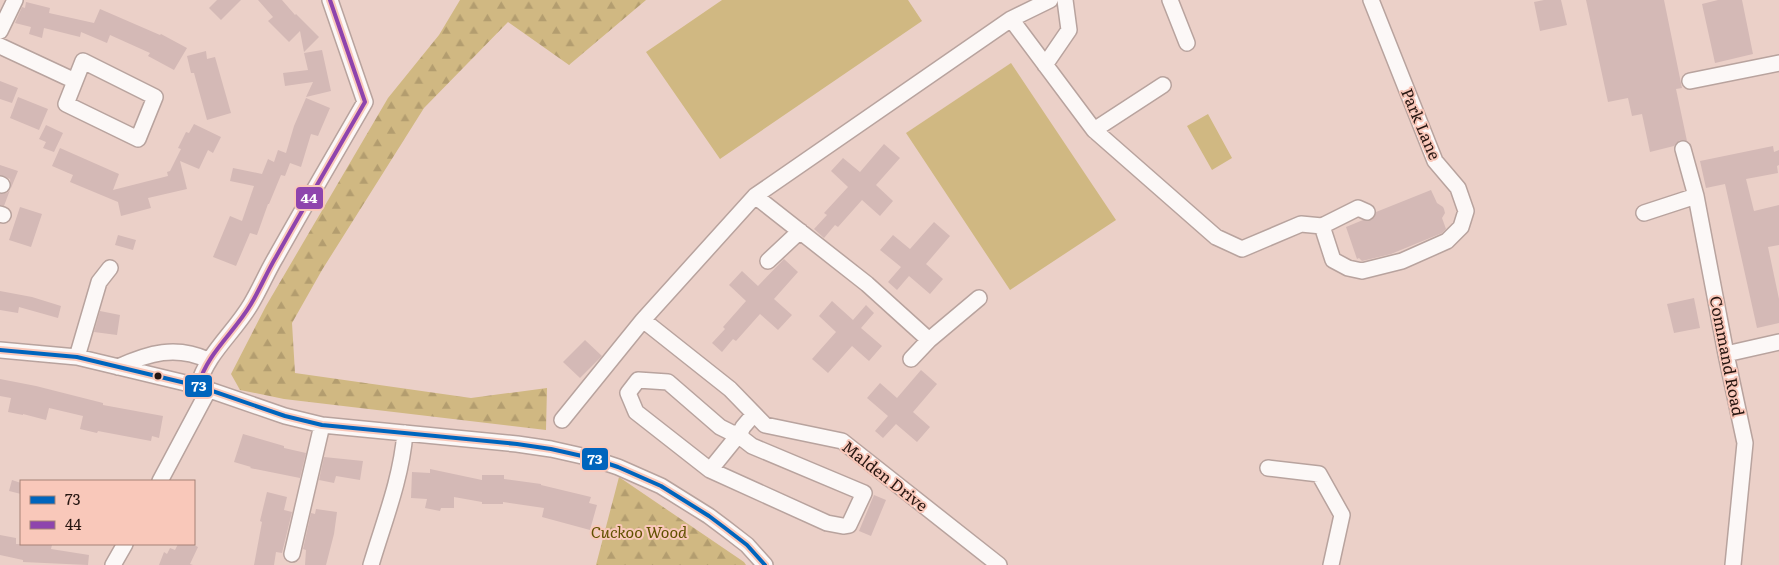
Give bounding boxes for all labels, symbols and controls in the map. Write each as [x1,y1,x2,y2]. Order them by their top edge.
street label: Park Lane [1396,84,1448,163]
line badge: 44 [295,186,324,210]
text: 44 [301,187,318,207]
street label: Command Road [1705,294,1751,418]
unlabelled marker [153,371,163,381]
line badge: 73 [184,374,213,398]
text: 73 [191,375,207,395]
street label: Malden Drive [838,434,934,516]
line badge: 73 [581,447,609,471]
text: 73 [587,448,603,468]
legend [20,480,195,545]
text: 73 [65,487,81,510]
text: 44 [65,512,82,535]
park label: Cuckoo Wood [591,519,688,543]

